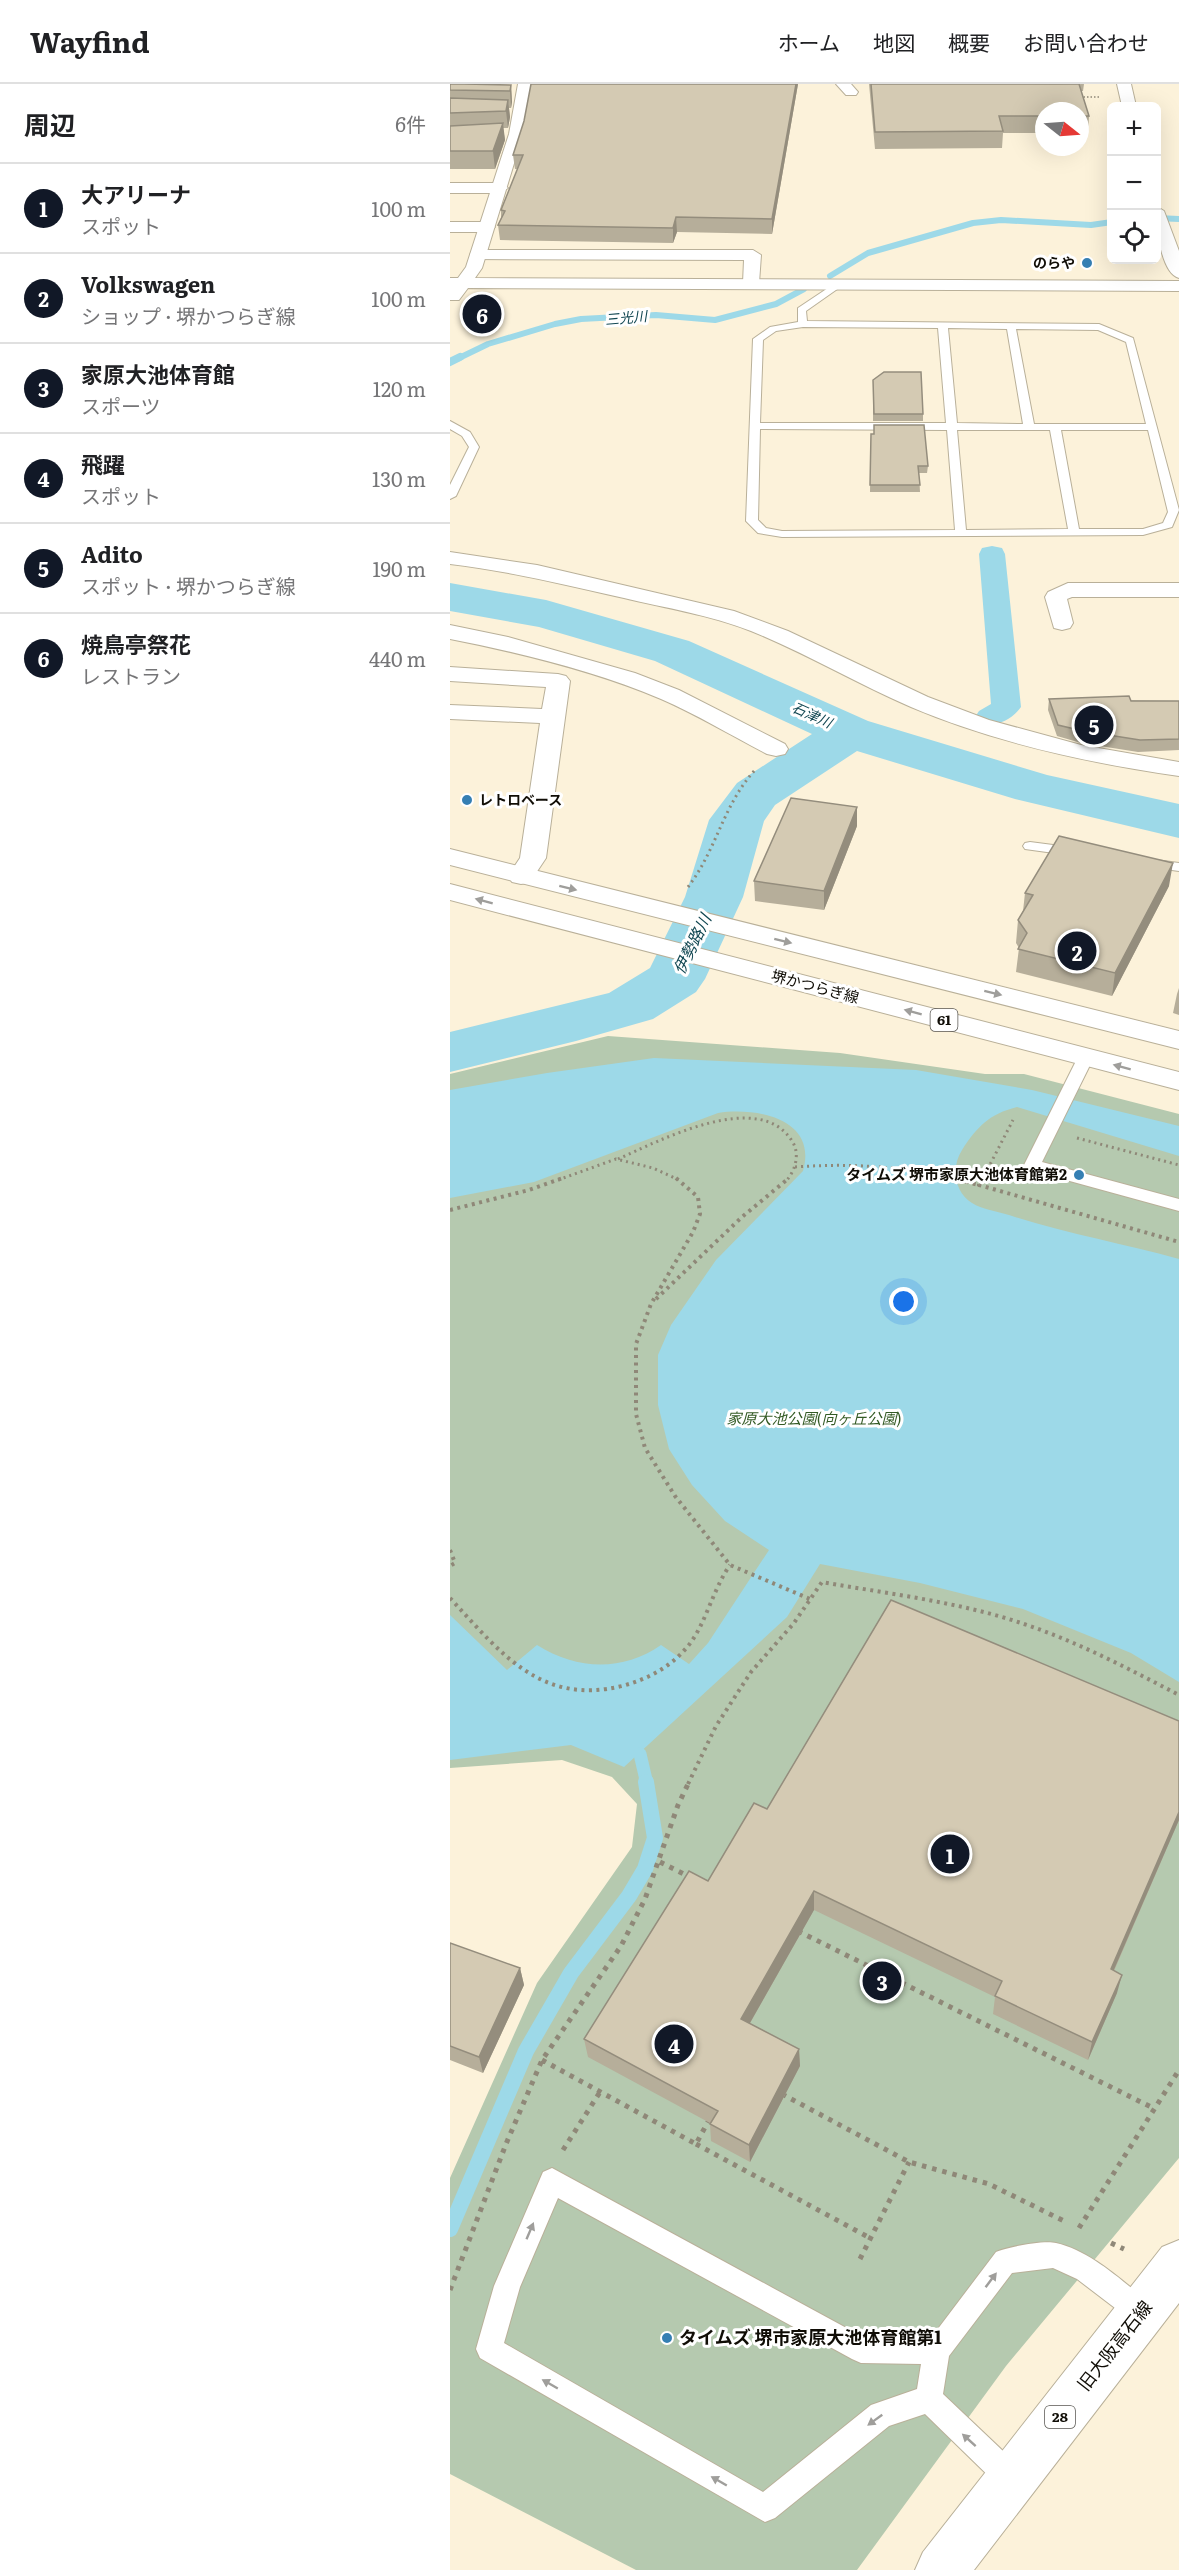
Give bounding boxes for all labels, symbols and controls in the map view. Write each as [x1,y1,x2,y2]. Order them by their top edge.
text: Wayfind [30,20,150,62]
text: ホーム [778,26,840,57]
text: 地図 [873,26,915,57]
text: 概要 [948,26,990,57]
text: お問い合わせ [1023,26,1149,57]
north arrow [1035,102,1089,156]
map controls [1107,102,1161,264]
button: + [1107,102,1161,156]
text: 周辺 [24,104,76,143]
text: 6件 [395,108,426,138]
button: − [1107,156,1161,210]
text: 大アリーナ [81,177,191,210]
text: 1 [39,193,48,223]
text: 100 m [371,193,426,223]
text: スポット [81,210,161,240]
button: locate [1107,210,1161,264]
place label: のらや [1033,252,1075,272]
marker: のらや [1080,256,1094,270]
text: Volkswagen [81,267,215,300]
text: 2 [38,283,49,313]
text: 100 m [371,283,426,313]
pin: 6 [462,292,501,336]
text: ショップ · 堺かつらぎ線 [81,300,296,330]
water label: 三光川 [604,305,650,329]
text: 家原大池体育館 [81,357,235,390]
text: 3 [38,373,49,403]
text: 120 m [373,373,426,403]
text: スポーツ [81,390,161,420]
text: 飛躍 [81,447,125,480]
text: 4 [37,463,50,493]
text: 130 m [372,463,426,493]
text: スポット [81,480,161,510]
text: Adito [81,537,143,570]
text: 5 [38,553,49,583]
text: 190 m [372,553,426,583]
text: スポット · 堺かつらぎ線 [81,570,296,600]
text: 焼鳥亭祭花 [81,627,191,660]
text: 6 [38,643,49,673]
text: 440 m [369,643,426,673]
text: レストラン [81,660,181,690]
water label: 石津川 [789,696,837,733]
pin: 5 [1074,702,1114,748]
place label: レトロベース [479,789,562,809]
marker: レトロベース [460,793,474,807]
one-way arrow [558,883,577,893]
one-way arrow [475,896,493,906]
water label: 伊勢路川 [666,908,717,978]
pin: 2 [1058,928,1096,974]
one-way arrow [774,937,792,947]
street label: 堺かつらぎ線 [769,963,862,1008]
one-way arrow [984,989,1002,999]
one-way arrow [904,1007,922,1017]
road number: 61 [930,1009,958,1031]
one-way arrow [1113,1061,1132,1071]
place label: タイムズ 堺市家原大池体育館第2 [846,1162,1067,1185]
marker: タイムズ 堺市家原大池体育館第2 [1072,1168,1086,1182]
your location [889,1287,918,1316]
park label: 家原大池公園(向ヶ丘公園) [727,1406,901,1429]
pin: 1 [930,1832,970,1876]
pin: 3 [862,1958,902,2004]
pin: 4 [654,2022,694,2066]
one-way arrow [526,2222,535,2240]
one-way arrow [985,2272,997,2287]
street label: 旧大阪高石線 [1070,2294,1158,2396]
place label: タイムズ 堺市家原大池体育館第1 [679,2323,942,2350]
marker: タイムズ 堺市家原大池体育館第1 [660,2331,674,2345]
one-way arrow [541,2379,558,2389]
road number: 28 [1045,2406,1075,2428]
one-way arrow [868,2414,884,2426]
one-way arrow [962,2433,976,2447]
one-way arrow [710,2477,727,2487]

